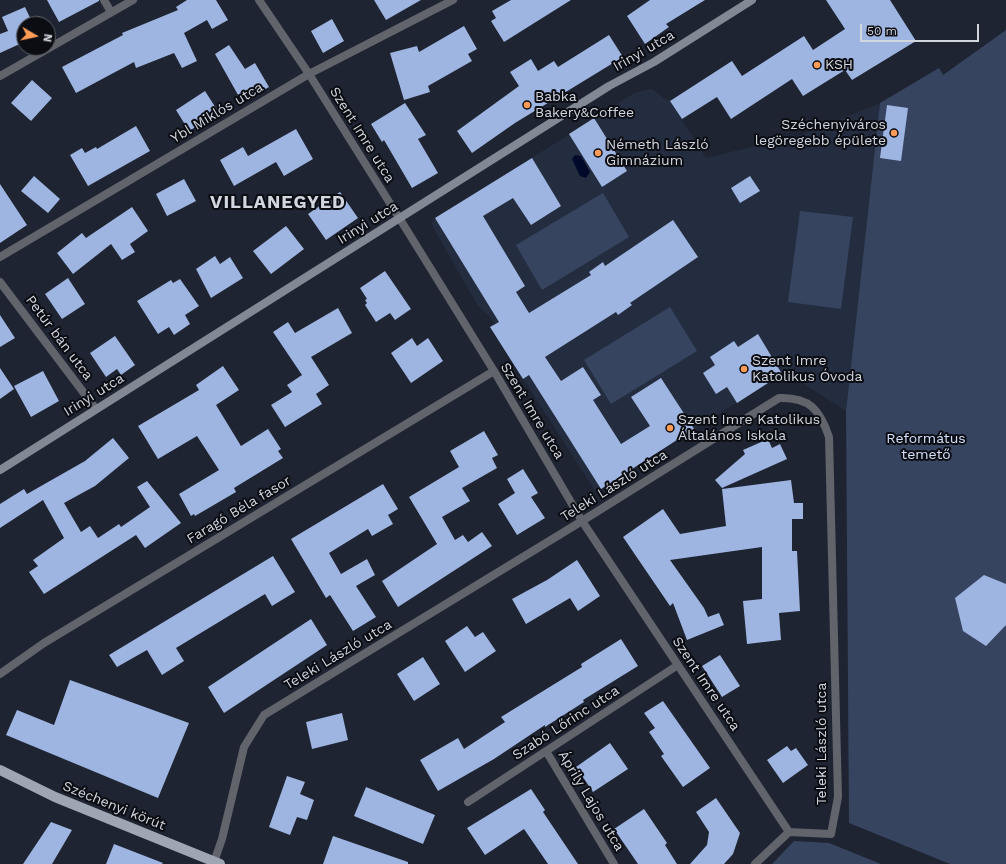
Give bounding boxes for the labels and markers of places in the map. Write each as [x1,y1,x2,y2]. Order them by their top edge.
place label: KSH [825,57,853,73]
marker: KSH [812,60,822,70]
place label: Babka Bakery&Coffee [535,89,634,122]
marker: Babka Bakery&Coffee [522,100,532,110]
place label: Széchenyiváros legöregebb épülete [755,117,886,150]
marker: Széchenyiváros legöregebb épülete [889,128,899,138]
place label: Németh László Gimnázium [606,137,709,170]
marker: Németh László Gimnázium [593,148,603,158]
place label: Szent Imre Katolikus Óvoda [752,353,862,386]
marker: Szent Imre Katolikus Óvoda [739,364,749,374]
place label: Szent Imre Katolikus Általános Iskola [678,412,820,444]
marker: Szent Imre Katolikus Általános Iskola [665,423,675,433]

